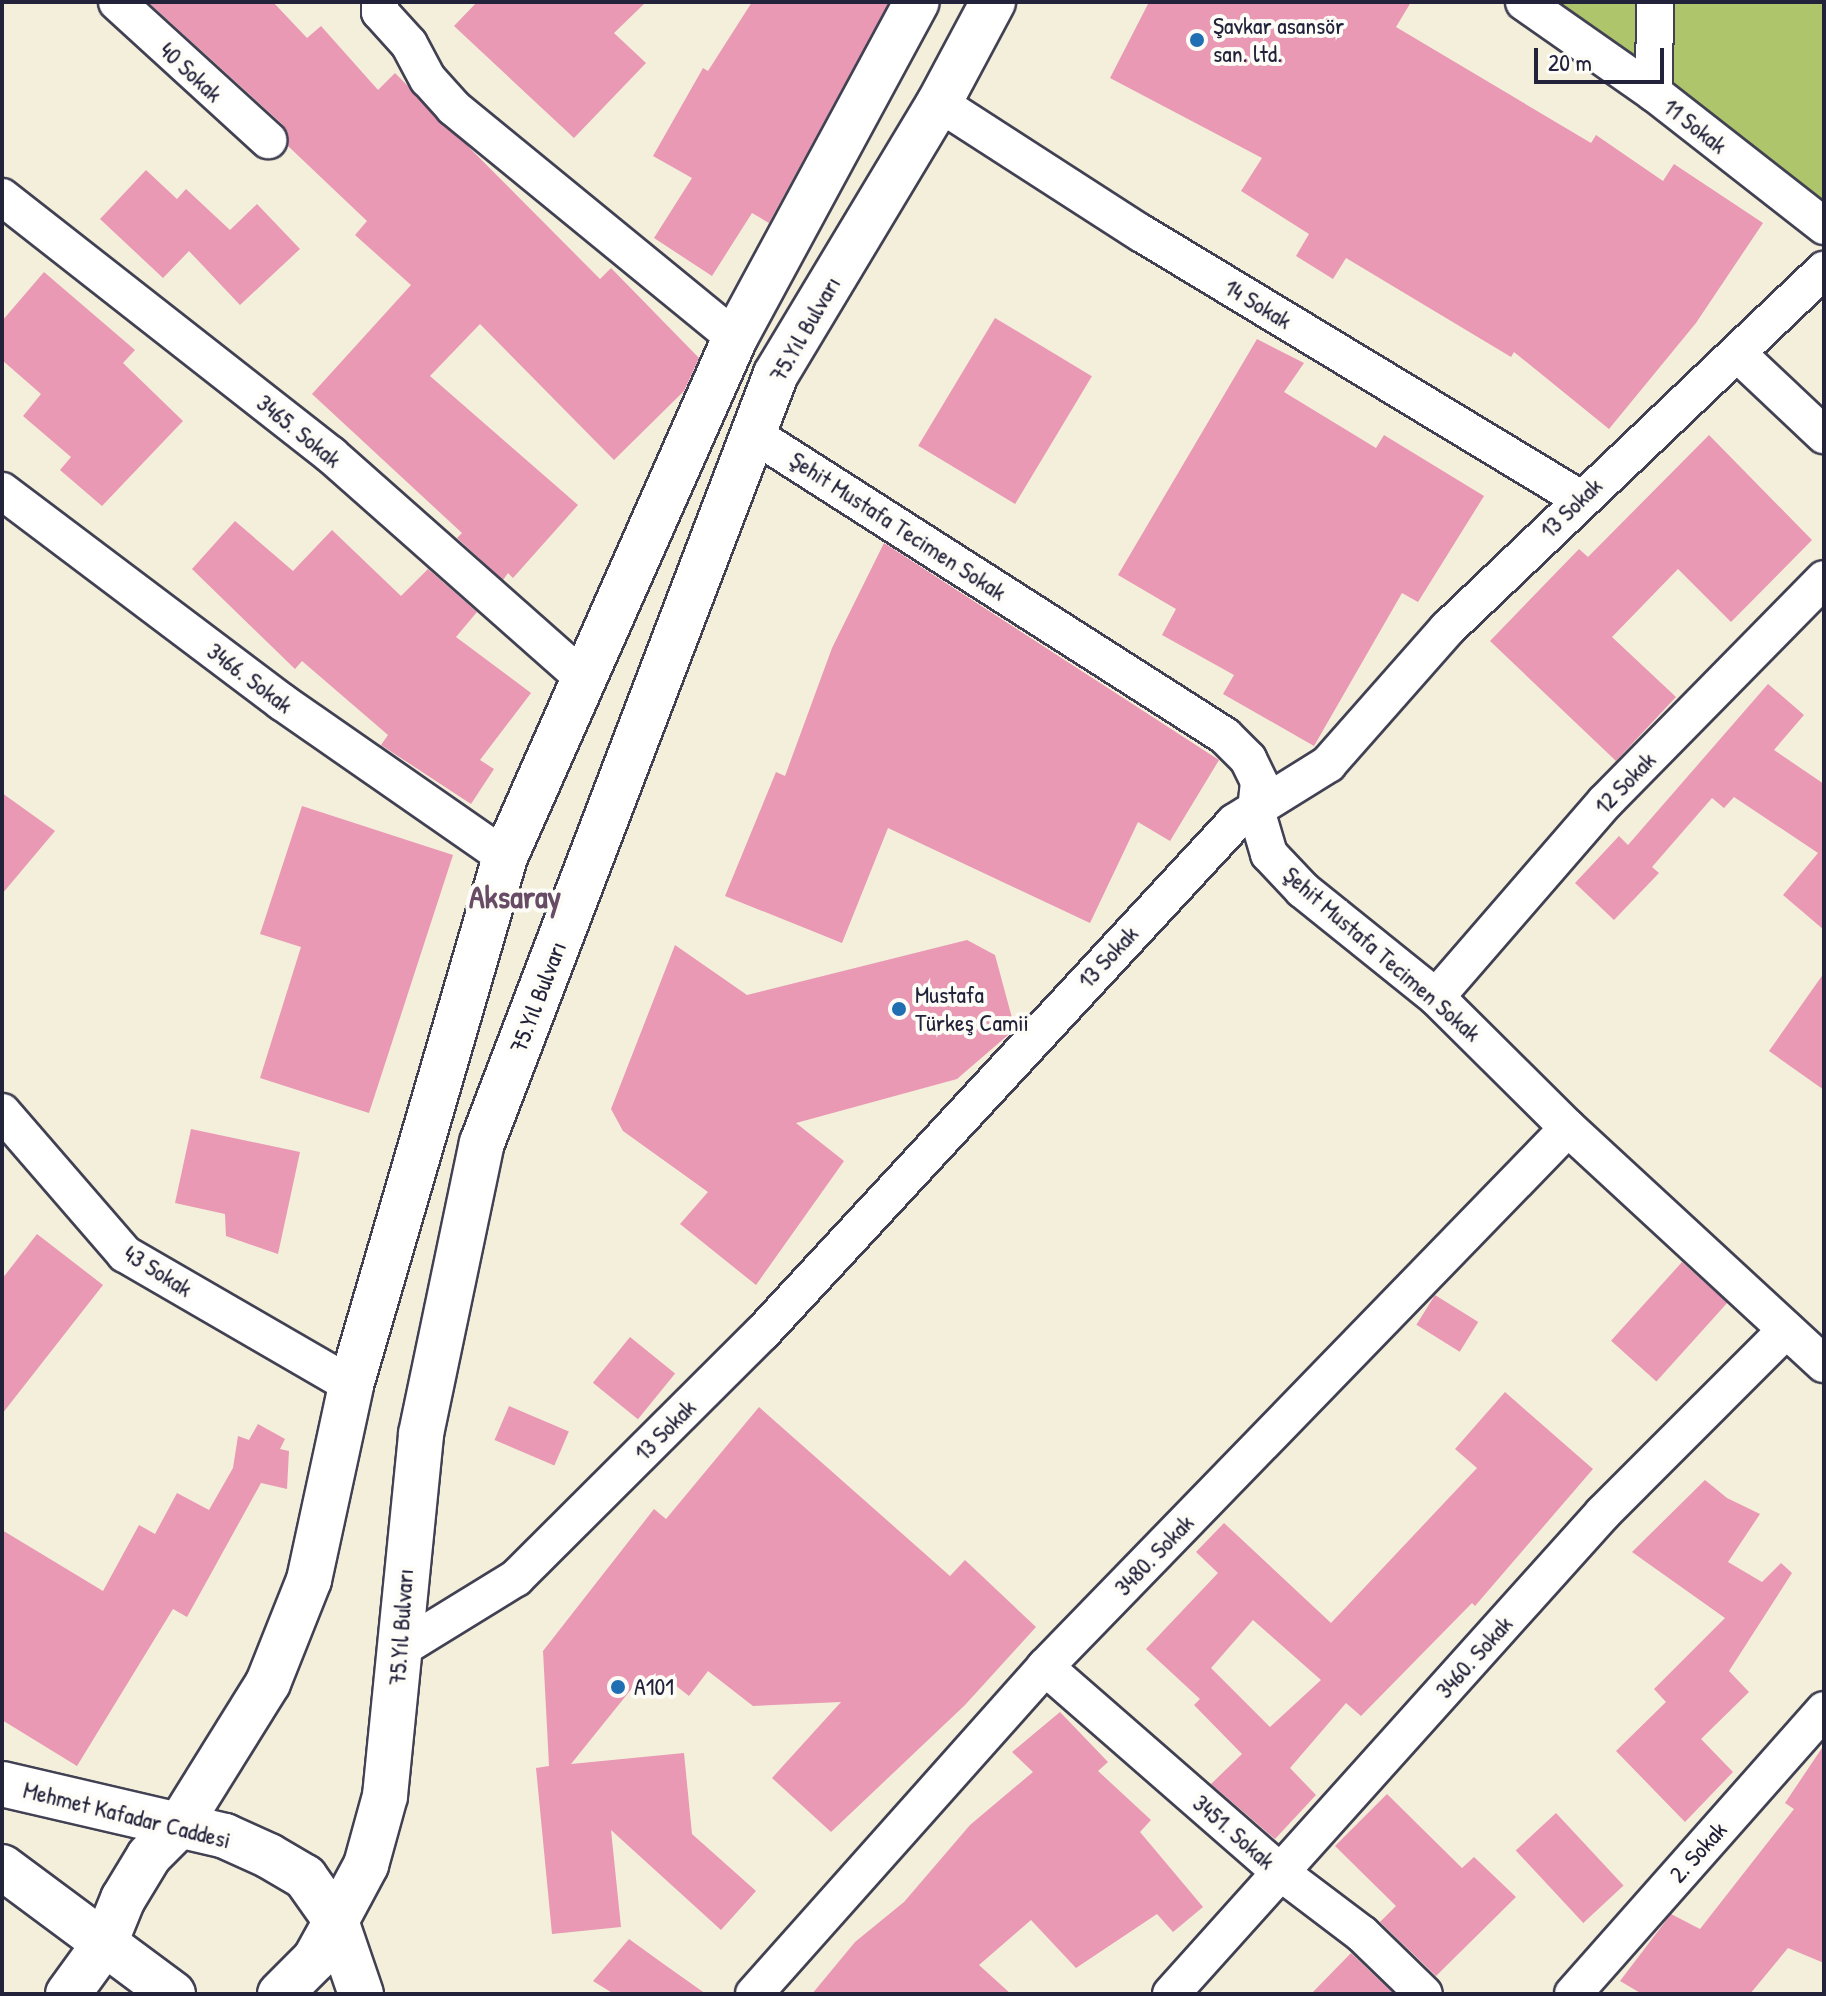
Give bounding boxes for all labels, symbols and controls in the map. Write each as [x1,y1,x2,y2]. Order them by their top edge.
place label: Şavkar asansör san. ltd. [1213,12,1344,68]
marker: Şavkar asansör san. ltd. [1188,31,1206,49]
scale bar [1538,32,1668,82]
street label: 40 Sokak [154,36,228,108]
text: 20 m [1548,46,1592,78]
street label: 11 Sokak [1657,92,1733,160]
street label: 75.Yıl Bulvarı [763,271,847,387]
street label: 14 Sokak [1219,273,1297,335]
street label: 3465. Sokak [251,388,347,474]
street label: Şehit Mustafa Tecimen Sokak [785,445,1011,607]
street label: 13 Sokak [1534,472,1608,544]
street label: 3466. Sokak [202,637,298,719]
street label: 12 Sokak [1588,746,1662,820]
street label: Şehit Mustafa Tecimen Sokak [1278,861,1486,1047]
district label: Aksaray [469,878,561,916]
street label: 13 Sokak [1072,920,1144,994]
street label: 75.Yıl Bulvarı [504,937,572,1057]
place label: Mustafa Türkeş Camii [915,981,1029,1037]
marker: Mustafa Türkeş Camii [890,1000,908,1018]
street label: 43 Sokak [118,1239,198,1303]
street label: 13 Sokak [628,1393,702,1467]
street label: 3480. Sokak [1108,1508,1200,1602]
street label: 75.Yıl Bulvarı [383,1568,419,1686]
street label: 3460. Sokak [1430,1610,1518,1704]
place label: A101 [634,1673,674,1701]
marker: A101 [609,1678,627,1696]
street label: Mehmet Kafadar Caddesi [20,1775,234,1855]
street label: 3451. Sokak [1187,1789,1281,1875]
street label: 2. Sokak [1663,1816,1733,1888]

